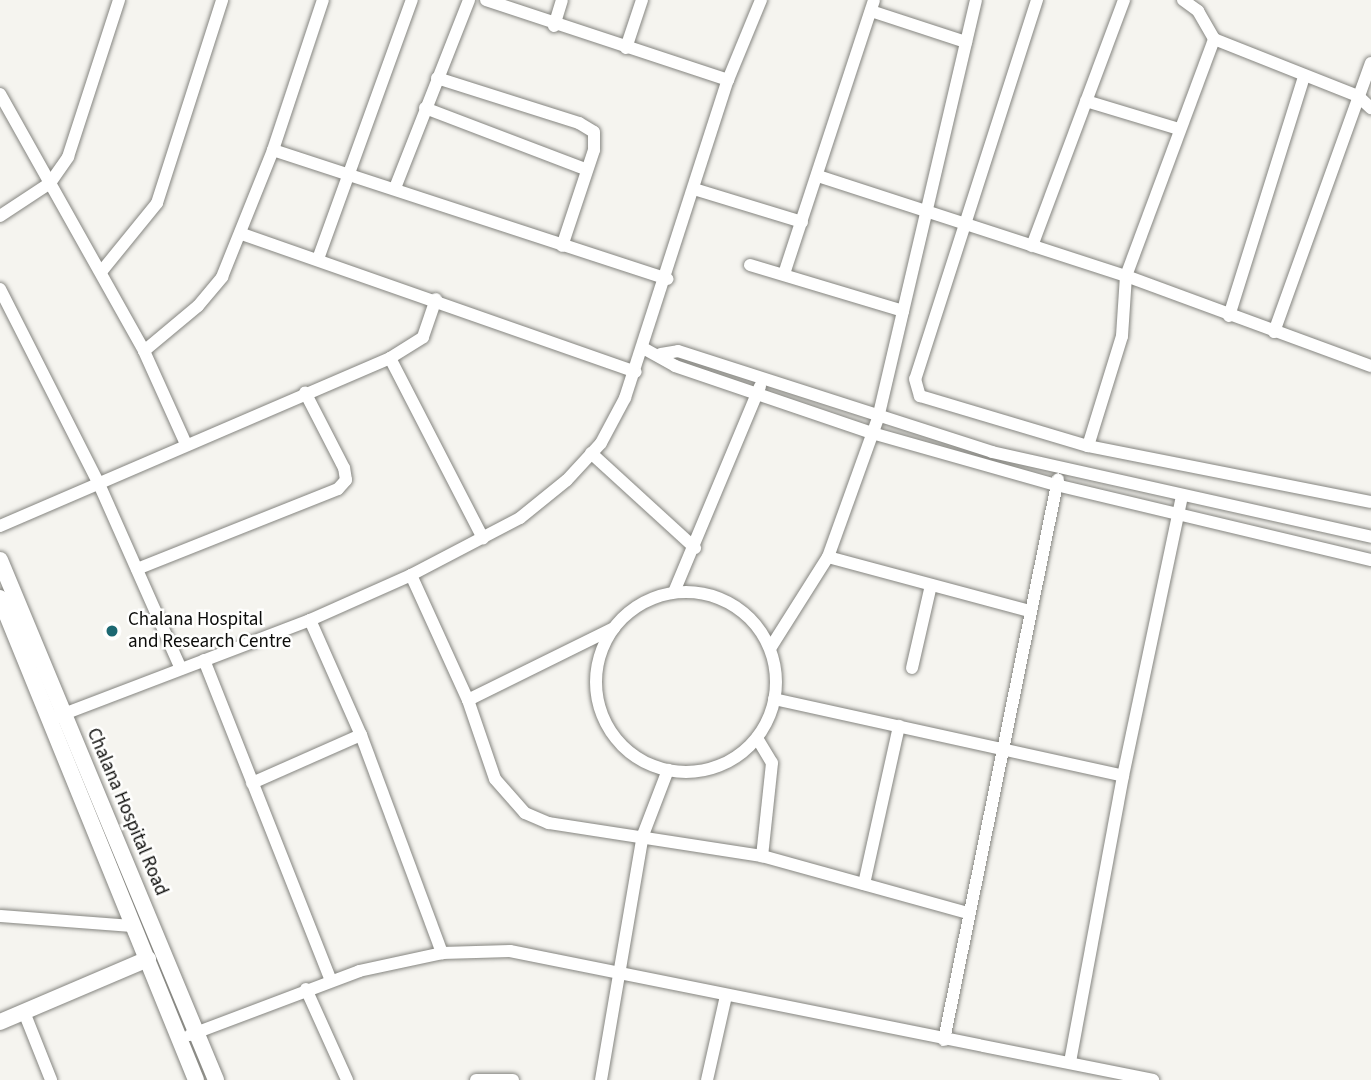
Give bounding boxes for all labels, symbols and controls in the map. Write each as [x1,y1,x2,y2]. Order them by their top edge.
place label: Chalana Hospital and Research Centre [128,609,291,653]
marker: Chalana Hospital and Research Centre [102,621,122,641]
street label: Chalana Hospital Road [81,725,173,899]

